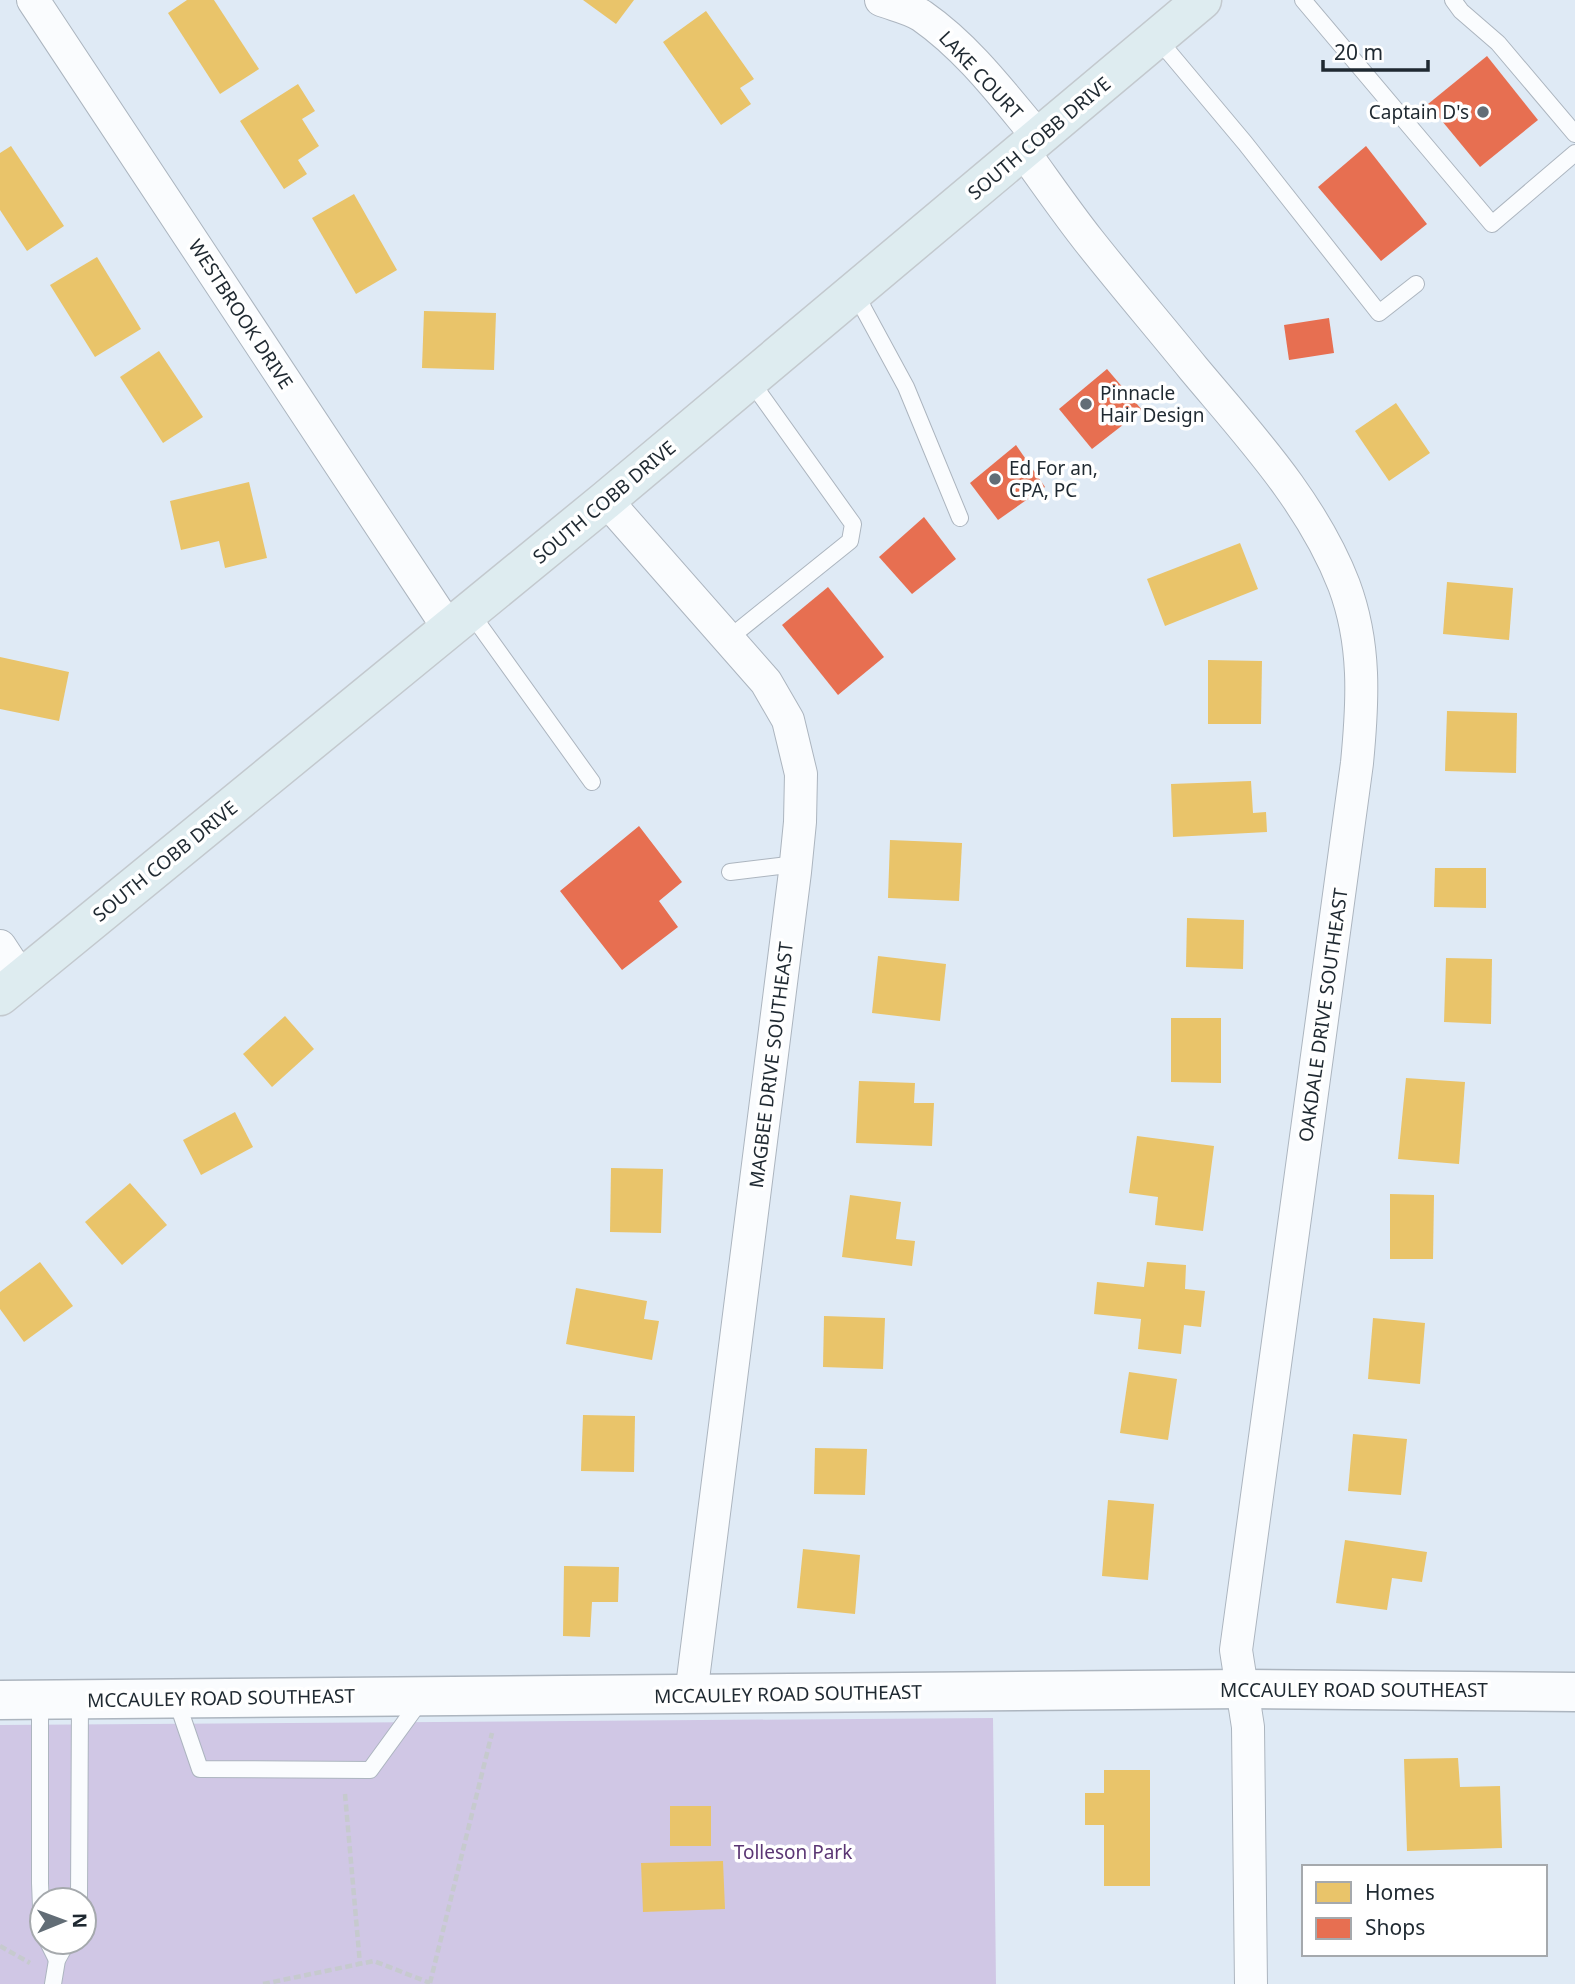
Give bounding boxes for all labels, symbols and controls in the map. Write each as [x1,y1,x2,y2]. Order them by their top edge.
street label: LAKE COURT [933,25,1029,125]
scale bar [1323,28,1428,72]
text: 20 m [1334,38,1383,66]
street label: SOUTH COBB DRIVE [962,71,1116,205]
place label: Captain D's [1369,99,1469,125]
marker: Captain D's [1475,104,1491,120]
street label: WESTBROOK DRIVE [183,234,299,394]
place label: Pinnacle Hair Design [1100,380,1204,428]
marker: Pinnacle Hair Design [1078,396,1094,412]
street label: SOUTH COBB DRIVE [527,435,681,569]
place label: Ed For an, CPA, PC [1009,455,1098,503]
marker: Ed For an, CPA, PC [987,471,1003,487]
street label: SOUTH COBB DRIVE [87,795,243,927]
street label: OAKDALE DRIVE SOUTHEAST [1292,886,1354,1144]
street label: MAGBEE DRIVE SOUTHEAST [743,940,799,1190]
street label: MCCAULEY ROAD SOUTHEAST [1220,1677,1488,1703]
street label: MCCAULEY ROAD SOUTHEAST [654,1679,923,1709]
street label: MCCAULEY ROAD SOUTHEAST [87,1683,356,1713]
park label: Tolleson Park [734,1839,852,1865]
legend [1302,1865,1547,1956]
text: Homes [1365,1878,1435,1906]
north arrow [28,1886,98,1956]
text: N [67,1913,93,1929]
text: Shops [1365,1913,1425,1941]

